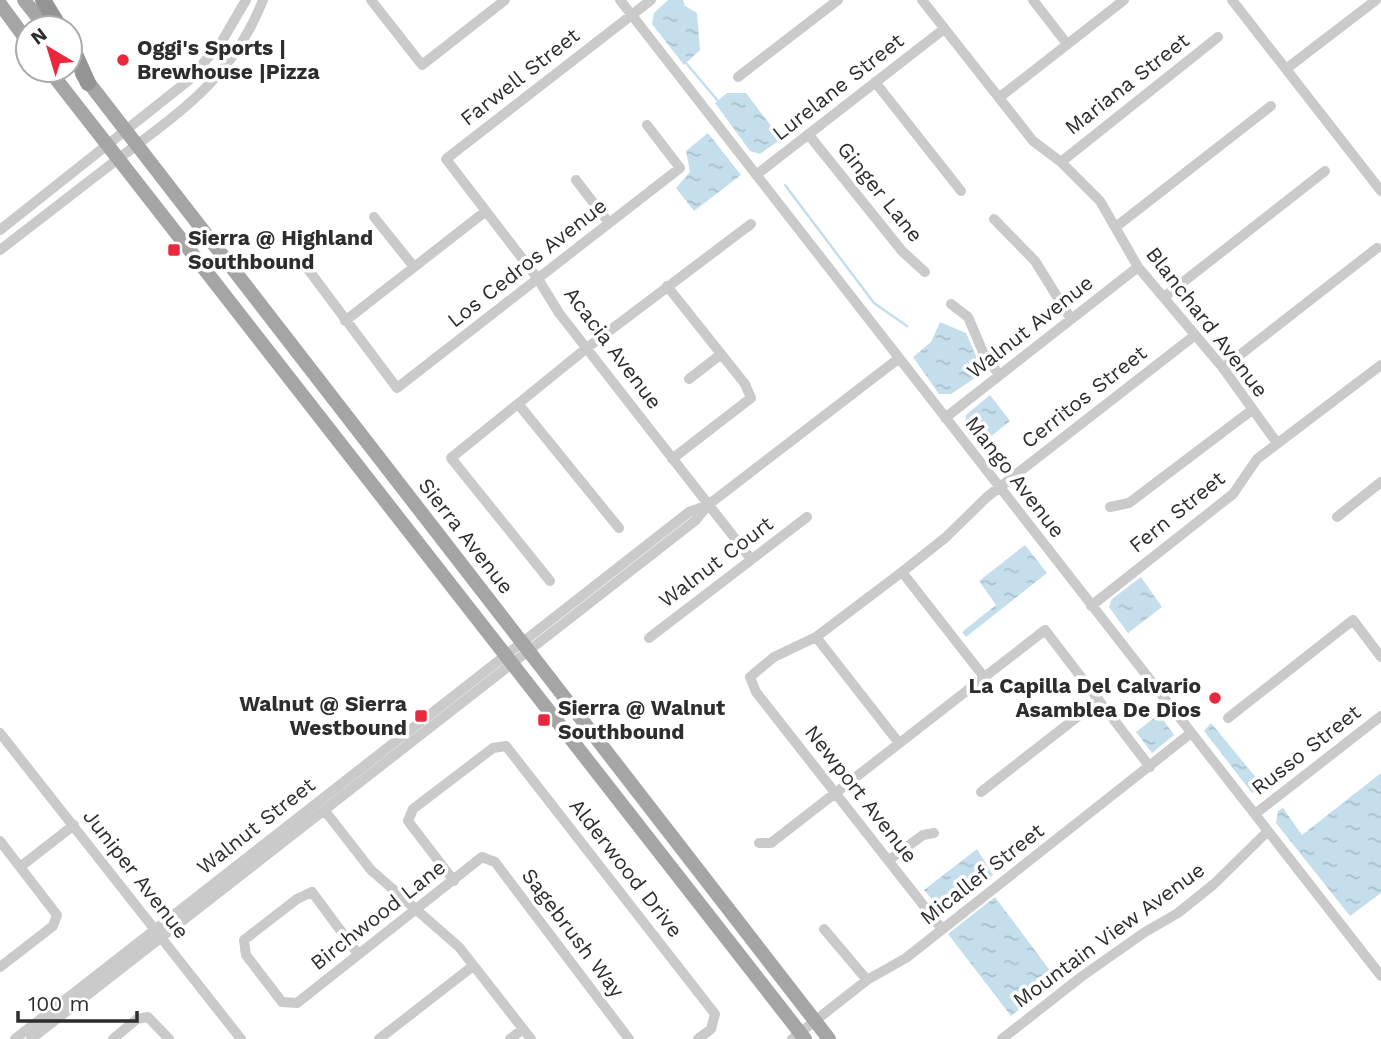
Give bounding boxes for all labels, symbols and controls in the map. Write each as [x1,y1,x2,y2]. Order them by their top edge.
north arrow [14,14,84,84]
street label: Farwell Street [455,22,584,131]
text: N [26,23,51,49]
street label: Mariana Street [1060,27,1194,140]
street label: Lurelane Street [767,28,908,146]
place label: Oggi's Sports | Brewhouse |Pizza [137,35,320,84]
marker: Oggi's Sports | Brewhouse |Pizza [115,52,131,68]
street label: Ginger Lane [832,136,928,247]
street label: Los Cedros Avenue [442,193,611,333]
place label: Sierra @ Highland Southbound [188,225,373,274]
marker: Sierra @ Highland Southbound [166,242,182,258]
street label: Blanchard Avenue [1141,242,1274,402]
street label: Walnut Avenue [962,270,1098,384]
street label: Acacia Avenue [559,282,668,414]
street label: Cerritos Street [1016,340,1151,453]
street label: Mango Avenue [960,411,1071,542]
street label: Fern Street [1124,465,1230,558]
street label: Sierra Avenue [413,473,519,599]
street label: Walnut Court [654,510,778,613]
place label: La Capilla Del Calvario Asamblea De Dios [969,673,1201,722]
marker: La Capilla Del Calvario Asamblea De Dios [1207,690,1223,706]
place label: Walnut @ Sierra Westbound [239,691,408,740]
place label: Sierra @ Walnut Southbound [558,695,725,744]
street label: Russo Street [1246,699,1365,800]
marker: Walnut @ Sierra Westbound [413,708,429,724]
marker: Sierra @ Walnut Southbound [536,712,552,728]
street label: Newport Avenue [800,720,923,867]
street label: Walnut Street [192,772,320,879]
street label: Alderwood Drive [564,793,688,942]
street label: Juniper Avenue [78,804,195,943]
street label: Micallef Street [915,818,1049,930]
street label: Birchwood Lane [305,854,450,975]
street label: Mountain View Avenue [1008,857,1209,1012]
street label: Sagebrush Way [517,863,630,1002]
scale bar [18,979,136,1023]
text: 100 m [28,991,90,1016]

